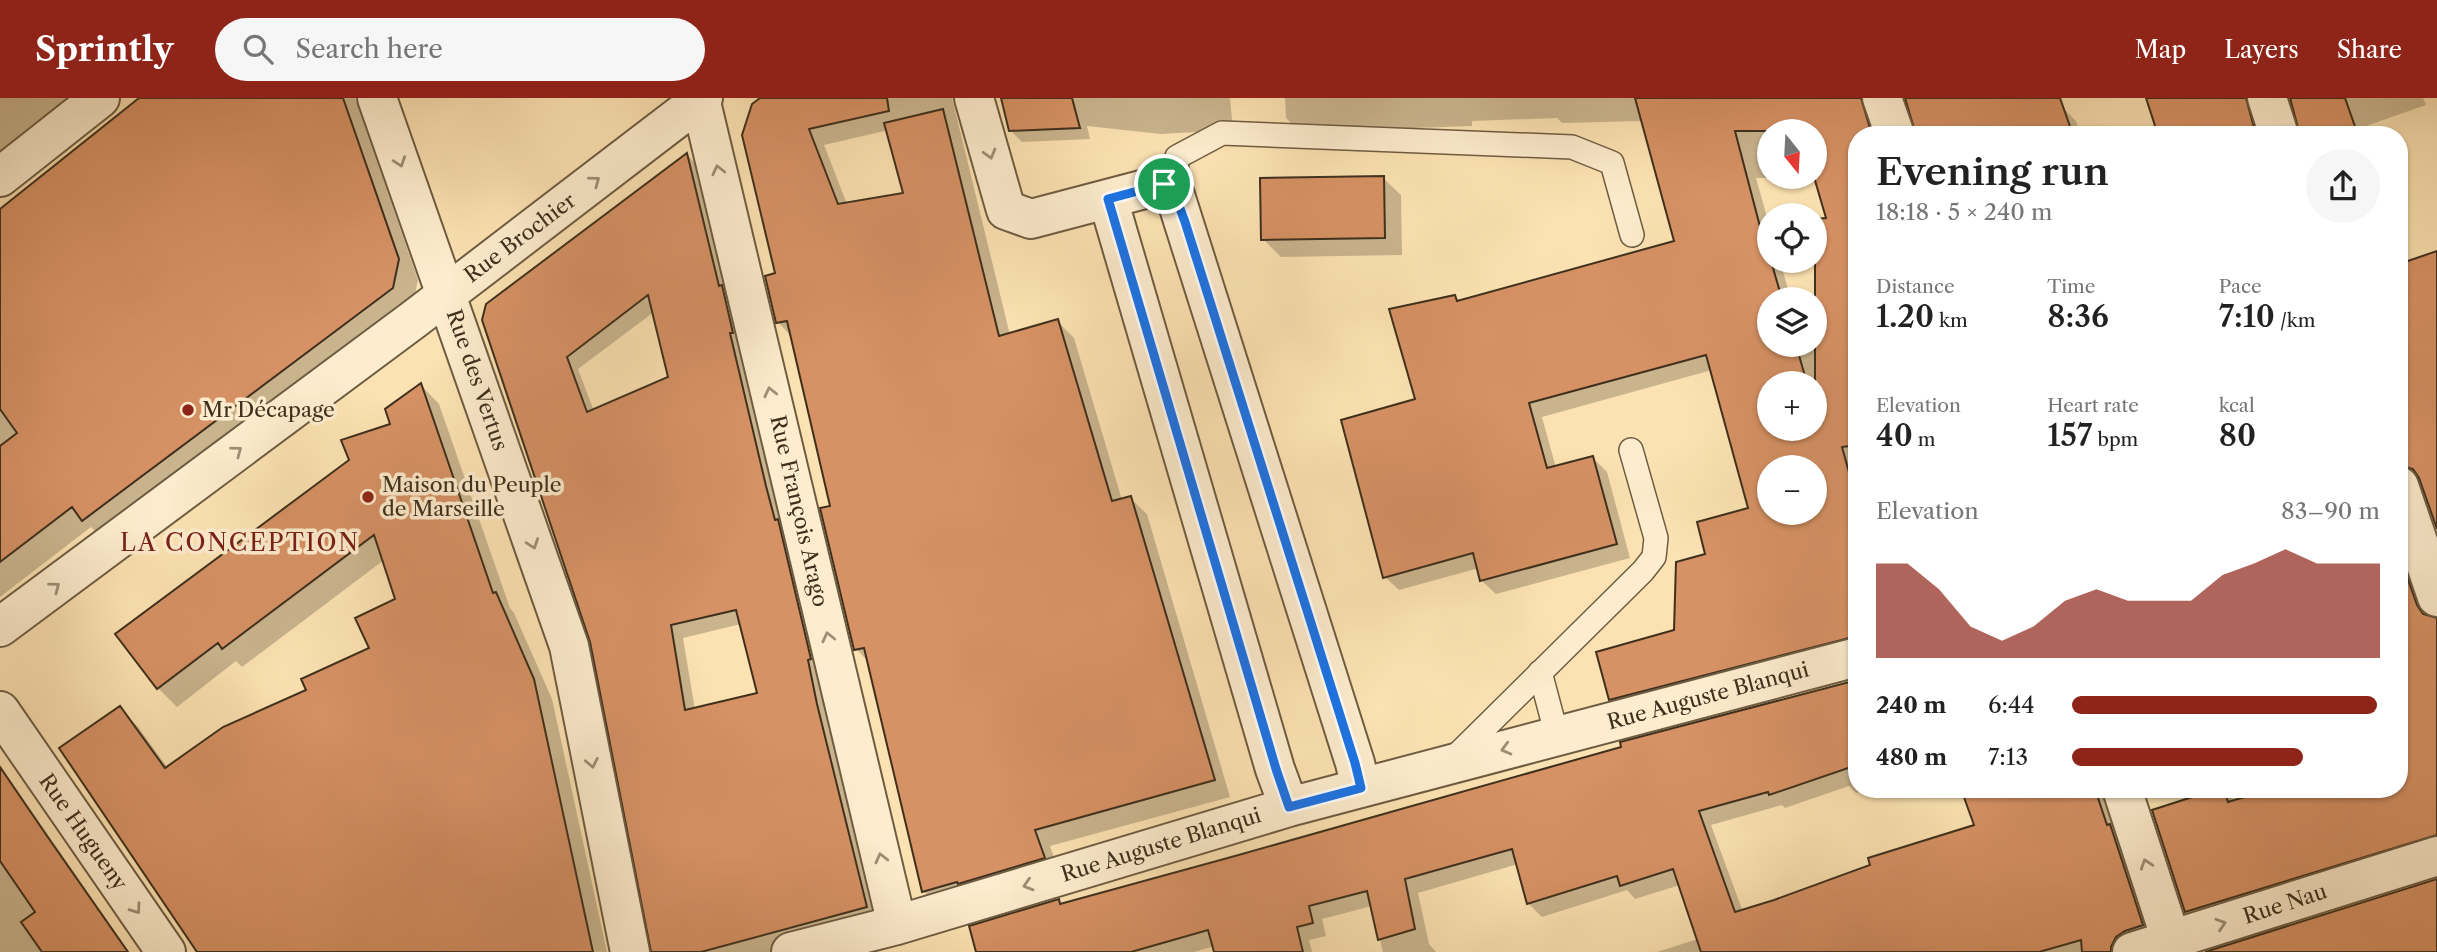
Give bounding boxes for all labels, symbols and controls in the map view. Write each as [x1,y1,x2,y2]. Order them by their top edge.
search box [215,18,705,81]
text: Sprintly [35,29,173,70]
icon: search [239,30,277,68]
text: Search here [295,33,443,65]
text: Map [2135,35,2186,64]
text: Layers [2224,35,2299,64]
text: Share [2337,35,2402,64]
north arrow [1757,119,1827,189]
map controls [1757,119,1827,525]
one-way arrow [982,148,996,160]
text: Evening run [1876,148,2109,195]
button: share [2306,149,2380,223]
pin [1134,154,1194,214]
one-way arrow [392,156,406,168]
one-way arrow [712,165,726,177]
icon: arrive [1145,165,1183,203]
one-way arrow [587,177,600,189]
street label: Rue Brochier [459,188,580,288]
text: 18:18 · 5 × 240 m [1876,198,2052,226]
button: locate [1757,203,1827,273]
text: Distance [1876,275,1955,298]
text: Time [2047,275,2095,298]
text: Pace [2219,275,2262,298]
button: layers [1757,287,1827,357]
text: 1.20 [1876,298,1934,335]
text: 8:36 [2047,298,2109,335]
text: 7:10 [2219,298,2275,335]
street label: Rue des Vertus [442,306,513,454]
text: km [1934,309,1968,332]
text: /km [2275,309,2315,332]
button: + [1757,371,1827,441]
one-way arrow [764,386,779,398]
text: Elevation [1876,394,1961,417]
text: Heart rate [2047,394,2139,417]
text: kcal [2219,394,2255,417]
place label: Mr Décapage [202,397,335,422]
marker: Mr Décapage [180,402,196,418]
street label: Rue François Arago [765,413,834,609]
text: 40 [1876,417,1913,454]
text: 157 [2047,417,2092,454]
text: 80 [2219,417,2256,454]
text: m [1913,428,1935,451]
text: bpm [2092,428,2138,451]
one-way arrow [229,446,242,459]
button: − [1757,455,1827,525]
place label: Maison du Peuple de Marseille [382,472,562,521]
marker: Maison du Peuple de Marseille [360,489,376,505]
text: Elevation [1876,497,1979,525]
text: 83–90 m [2281,497,2380,525]
district label: LA CONCEPTION [120,528,360,557]
one-way arrow [525,537,539,549]
one-way arrow [47,582,60,595]
one-way arrow [822,631,836,643]
street label: Rue Auguste Blanqui [1604,657,1811,734]
text: 240 m [1876,691,1947,719]
text: 6:44 [1988,691,2035,719]
one-way arrow [1501,741,1513,755]
text: 480 m [1876,743,1947,771]
text: 7:13 [1988,743,2028,771]
one-way arrow [584,757,599,769]
street label: Rue Hugueny [34,769,133,895]
street label: Rue Auguste Blanqui [1058,802,1264,887]
one-way arrow [875,853,889,865]
one-way arrow [2140,858,2154,871]
one-way arrow [1023,877,1035,892]
street label: Rue Nau [2240,878,2330,929]
one-way arrow [128,901,140,914]
one-way arrow [2215,918,2227,933]

